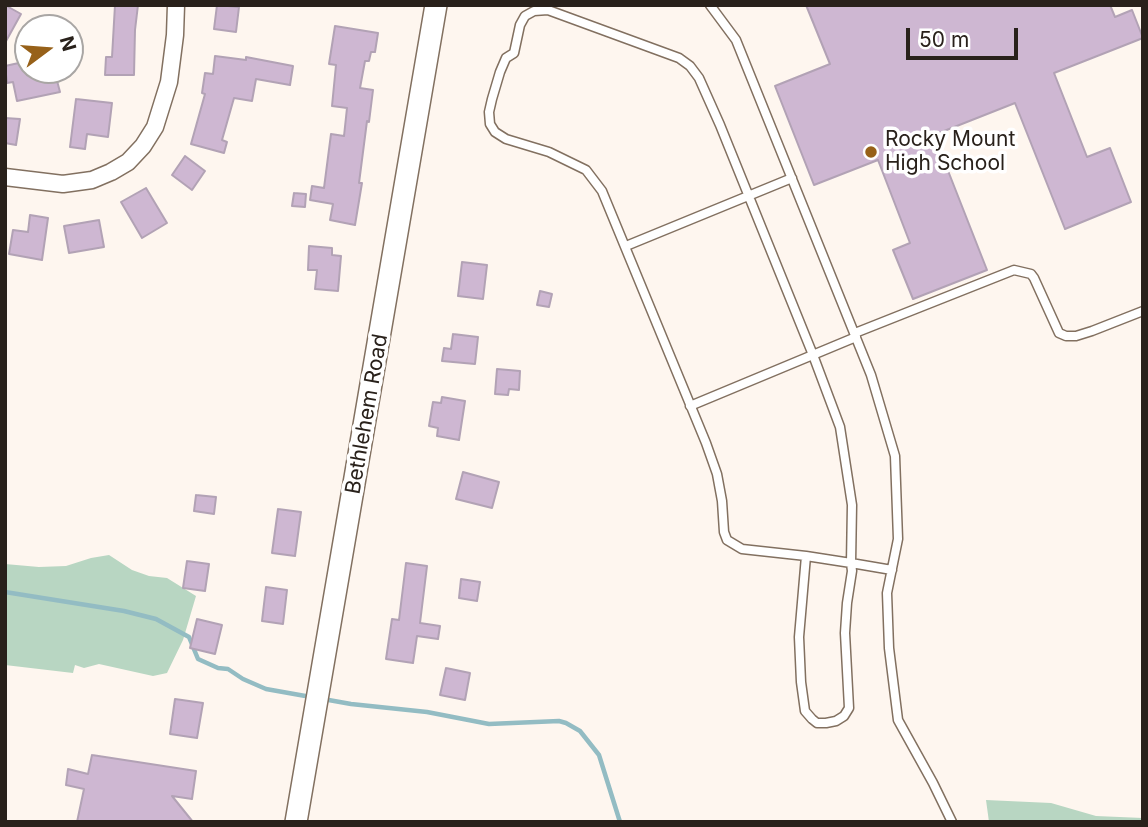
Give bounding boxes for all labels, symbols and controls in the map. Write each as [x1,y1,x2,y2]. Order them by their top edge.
north arrow [14,14,84,84]
scale bar [910,14,1022,58]
text: 50 m [919,27,969,52]
text: N [55,33,81,54]
place label: Rocky Mount High School [885,127,1015,177]
marker: Rocky Mount High School [863,144,879,160]
street label: Bethlehem Road [341,332,393,496]

